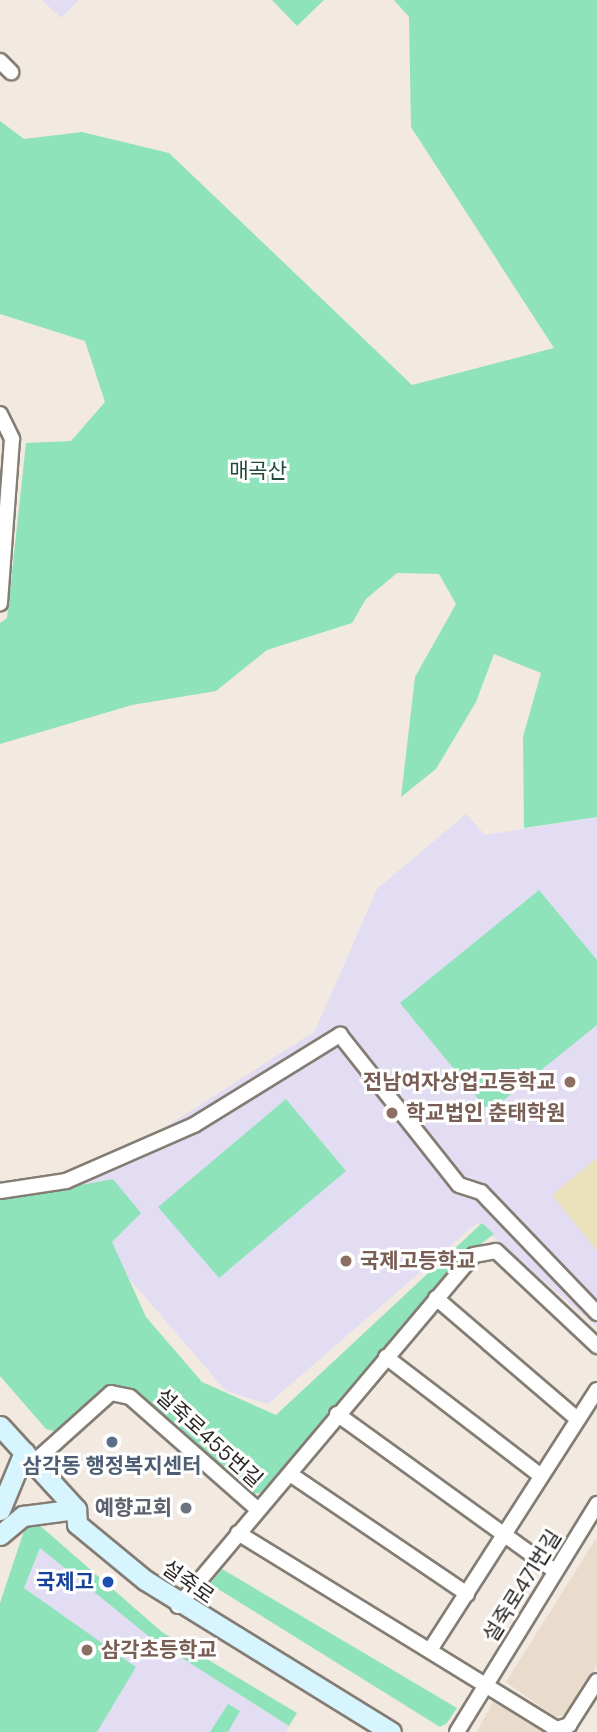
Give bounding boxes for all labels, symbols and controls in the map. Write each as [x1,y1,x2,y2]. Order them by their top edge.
park label: 매곡산 [229,458,287,484]
place label: 전남여자상업고등학교 [363,1069,556,1095]
marker: 전남여자상업고등학교 [562,1074,578,1090]
place label: 학교법인 춘태학원 [406,1100,565,1126]
marker: 학교법인 춘태학원 [384,1105,400,1121]
place label: 국제고등학교 [360,1248,476,1274]
marker: 국제고등학교 [338,1253,354,1269]
street label: 설죽로455번길 [150,1383,268,1493]
marker: 삼각동 행정복지센터 [104,1434,120,1450]
place label: 삼각동 행정복지센터 [23,1453,201,1479]
place label: 예향교회 [95,1495,172,1521]
marker: 예향교회 [178,1500,194,1516]
street label: 설죽로471번길 [478,1525,566,1647]
street label: 설죽로 [157,1555,219,1609]
place label: 국제고 [36,1569,94,1595]
marker: 국제고 [100,1574,116,1590]
place label: 삼각초등학교 [101,1637,217,1663]
marker: 삼각초등학교 [79,1642,95,1658]

